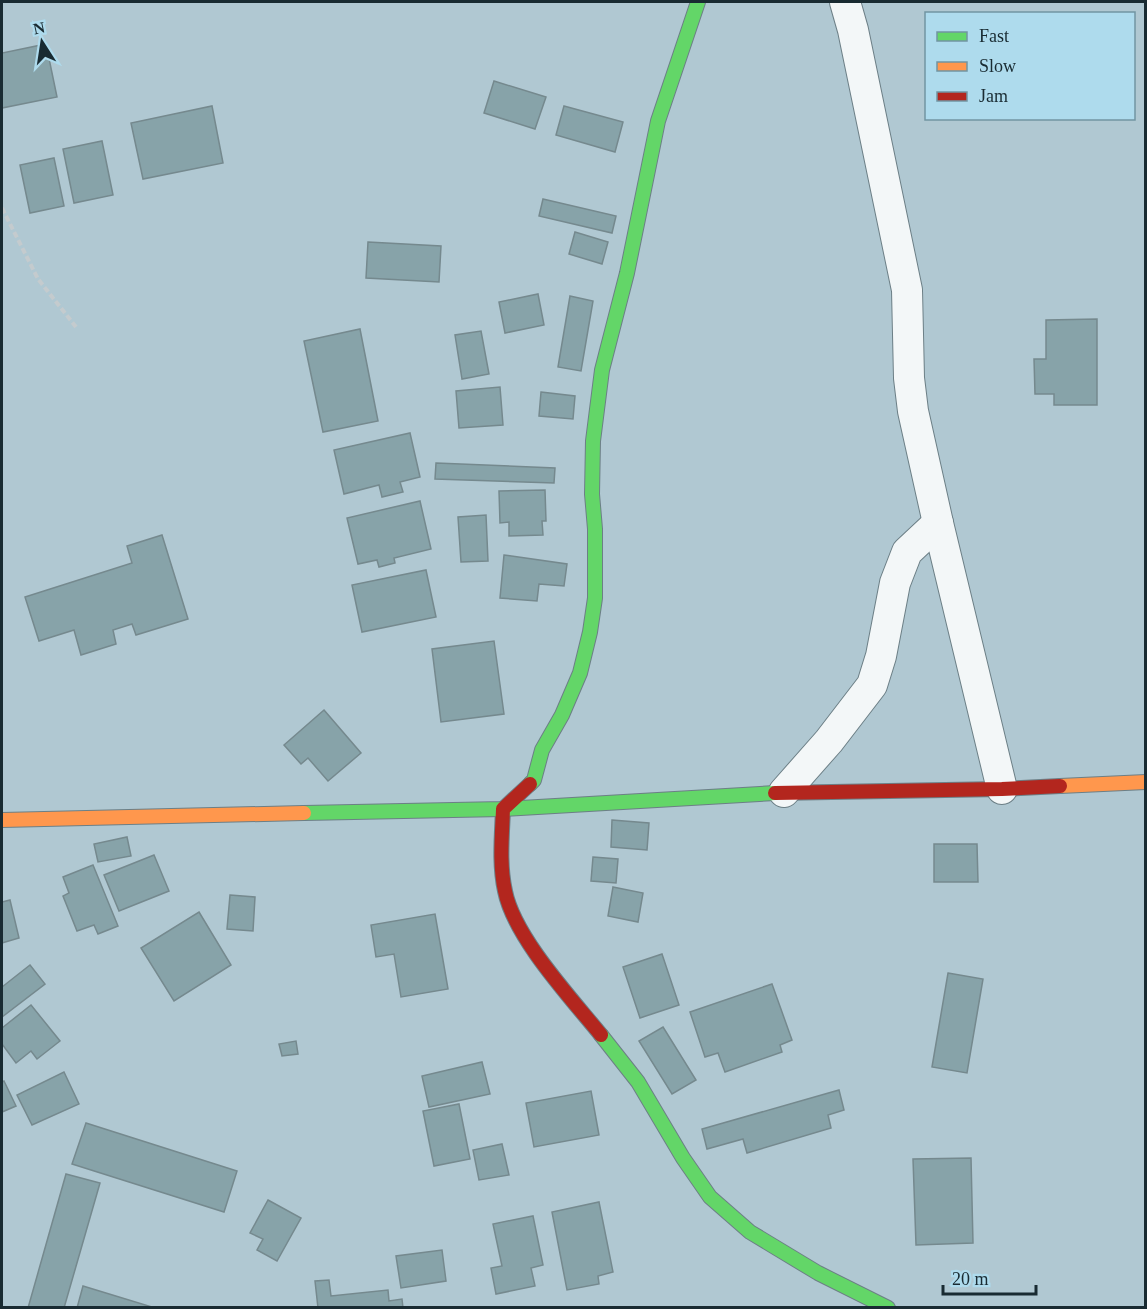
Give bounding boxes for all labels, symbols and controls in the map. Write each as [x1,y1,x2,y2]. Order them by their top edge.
north arrow [12,12,72,72]
legend [925,12,1135,120]
text: N [32,18,47,37]
text: Fast [979,26,1009,46]
text: Slow [979,56,1016,76]
text: Jam [979,86,1008,106]
scale bar [943,1258,1036,1296]
text: 20 m [952,1269,989,1289]

